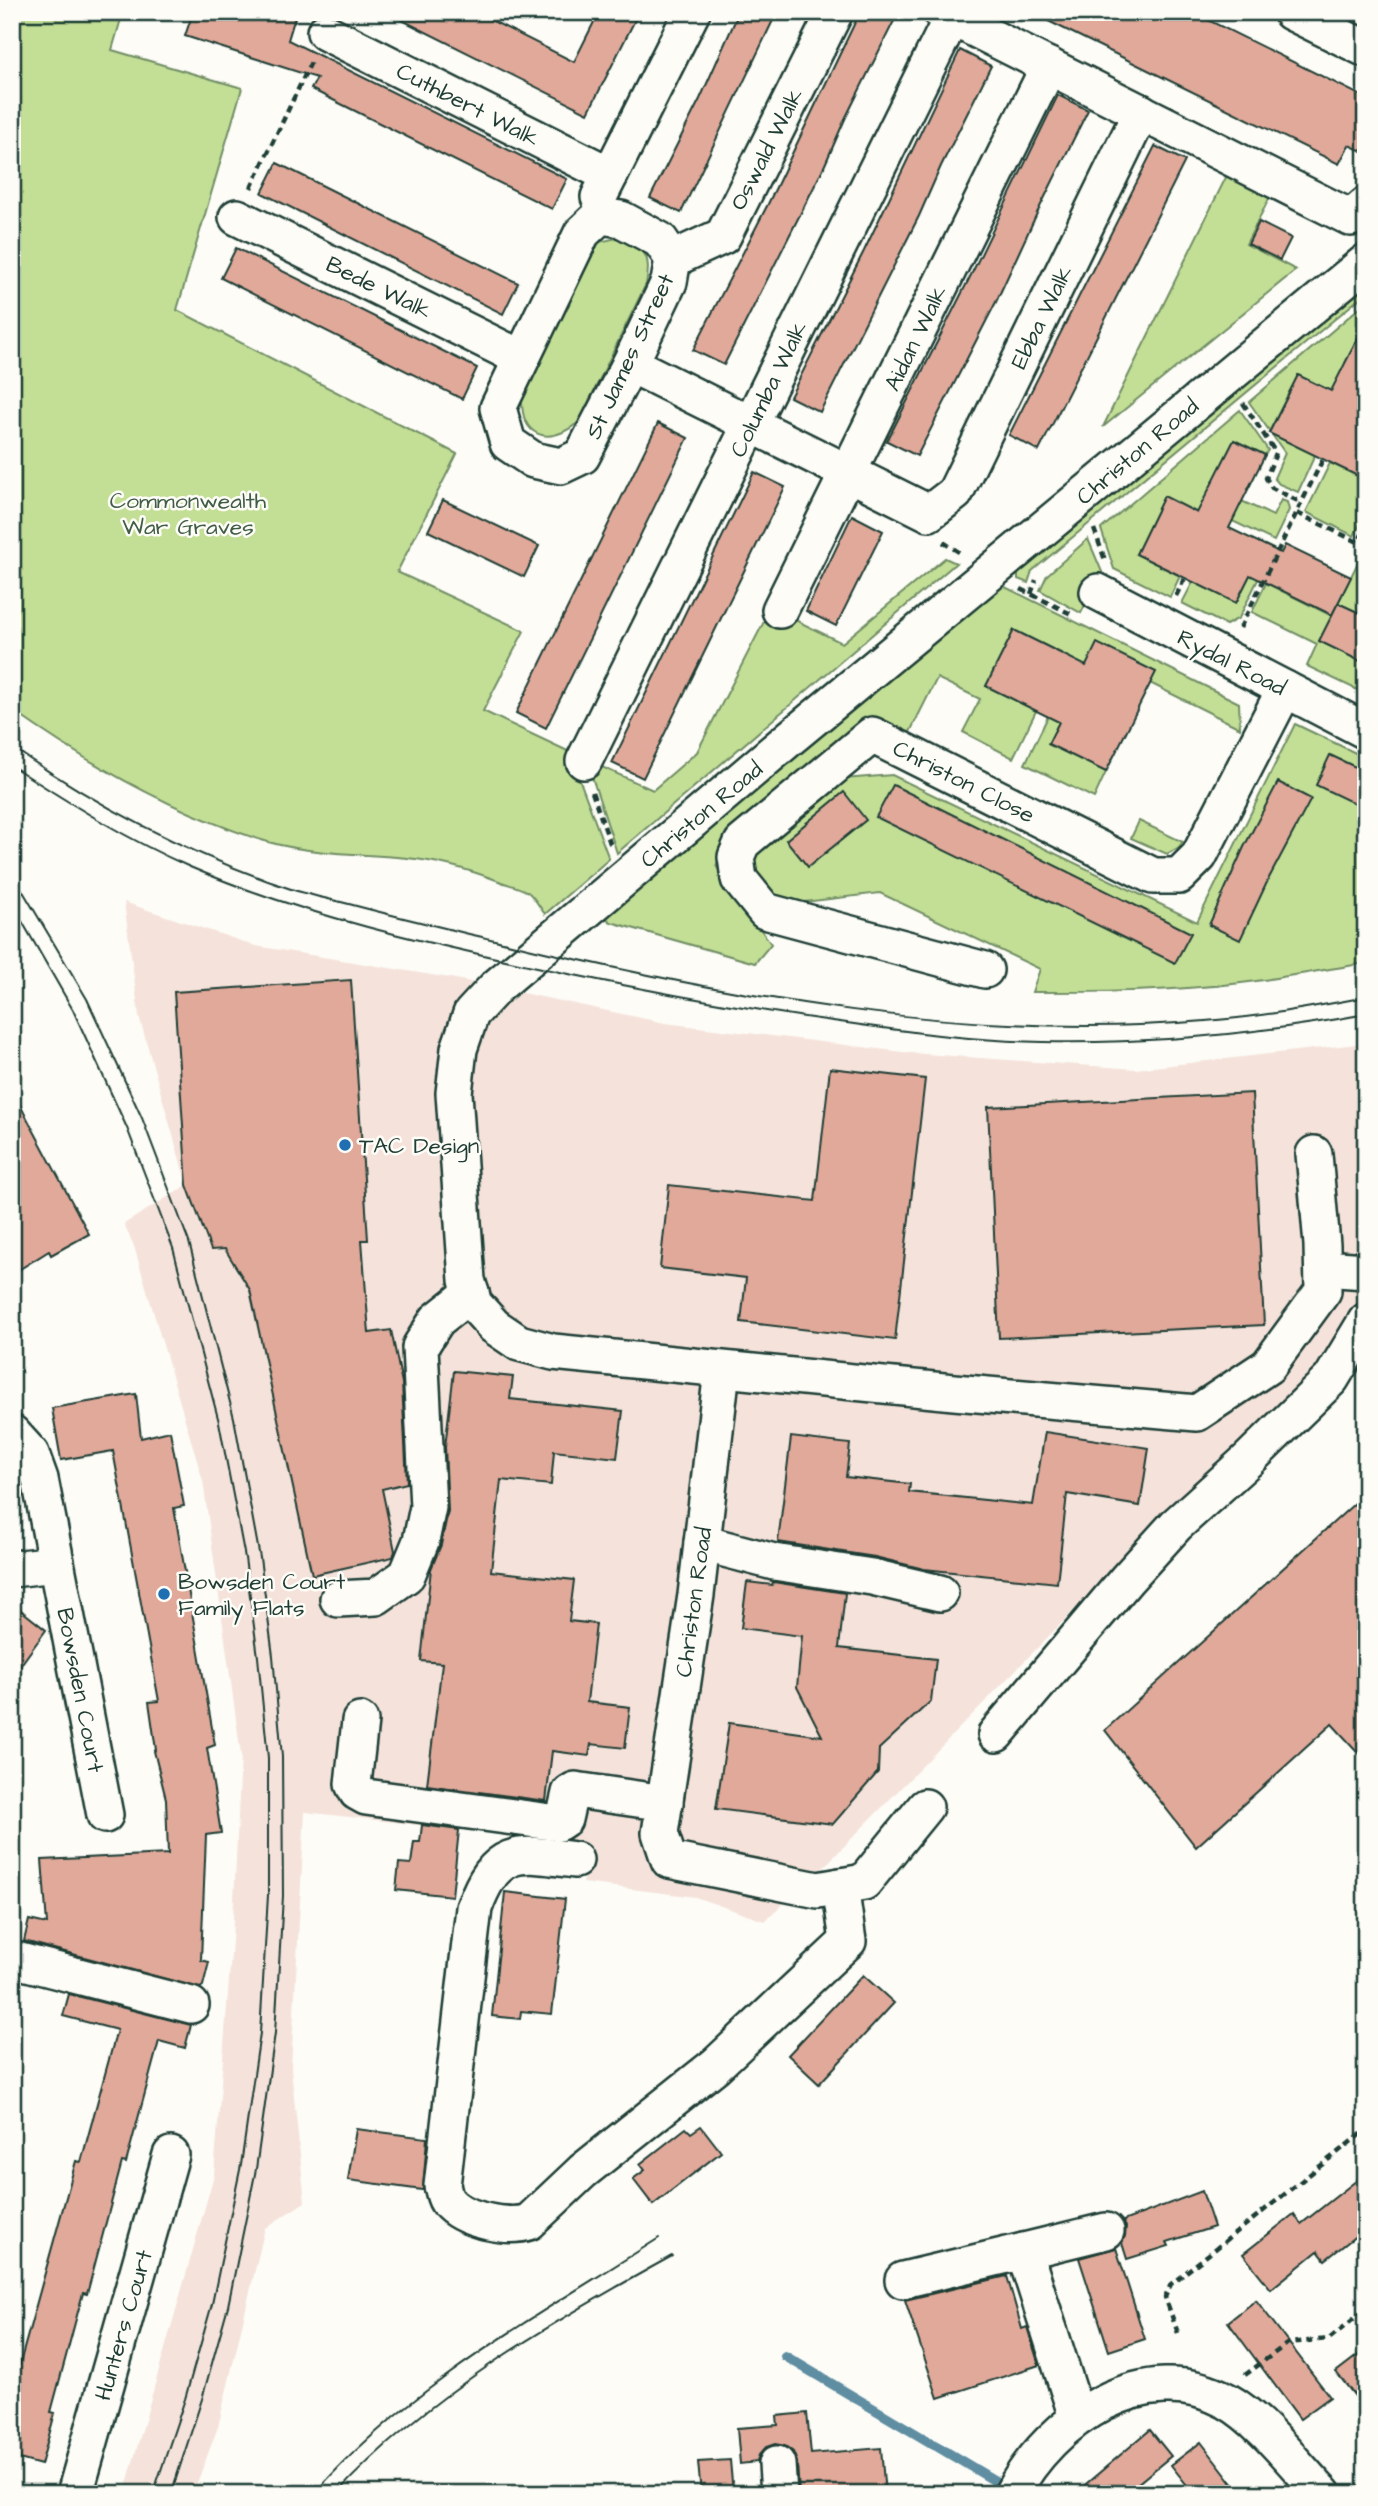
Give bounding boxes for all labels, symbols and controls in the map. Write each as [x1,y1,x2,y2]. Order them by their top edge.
street label: Cuthbert Walk [391,55,544,155]
street label: Oswald Walk [722,83,811,216]
street label: Bede Walk [321,249,437,327]
street label: Ebba Walk [1003,260,1081,375]
street label: St James Street [578,268,683,444]
street label: Aidan Walk [877,280,955,396]
street label: Columba Walk [722,316,816,463]
street label: Christon Road [1069,391,1206,513]
park label: Commonwealth War Graves [110,485,267,543]
street label: Rydal Road [1171,622,1292,705]
street label: Christon Close [887,732,1040,831]
street label: Christon Road [633,754,770,876]
place label: TAC Design [359,1130,479,1163]
marker: TAC Design [337,1137,353,1153]
street label: Christon Road [668,1525,720,1679]
place label: Bowsden Court Family Flats [178,1566,346,1625]
marker: Bowsden Court Family Flats [156,1586,172,1602]
street label: Bowsden Court [48,1605,112,1776]
street label: Hunters Court [87,2246,161,2404]

